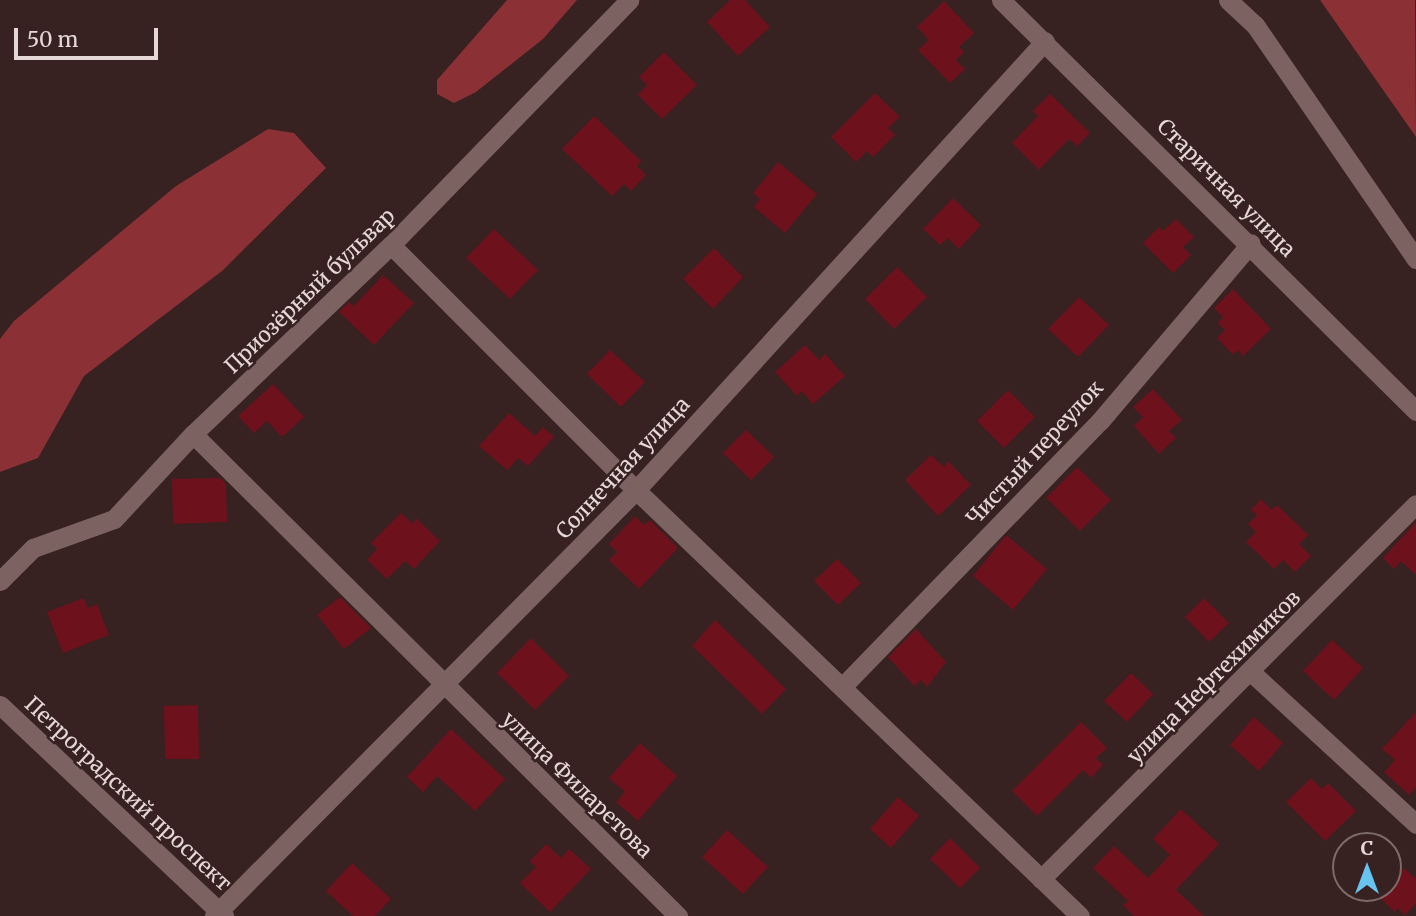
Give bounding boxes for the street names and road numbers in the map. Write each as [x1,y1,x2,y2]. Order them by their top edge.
street label: Старичная улица [1152,114,1300,262]
street label: Приозёрный бульвар [220,203,400,379]
street label: Чистый переулок [961,375,1109,531]
street label: Солнечная улица [551,392,695,544]
street label: улица Нефтехимиков [1122,585,1306,769]
street label: Петроградский проспект [19,692,237,896]
street label: улица Филаретова [497,707,657,863]

